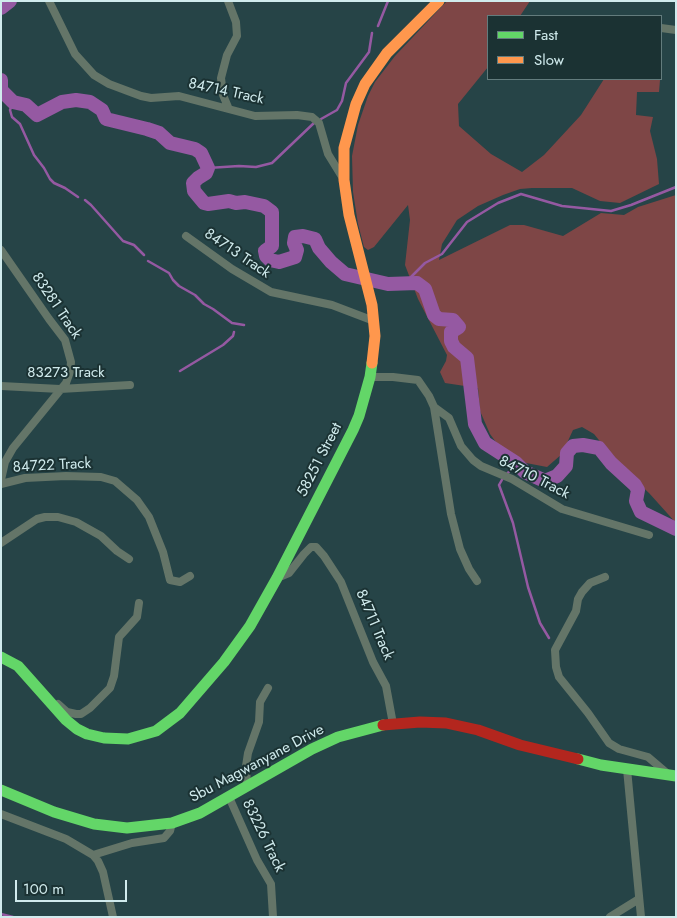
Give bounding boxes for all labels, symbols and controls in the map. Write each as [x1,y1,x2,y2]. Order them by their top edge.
legend [487,15,662,80]
text: Fast [534,24,558,46]
text: Slow [534,49,564,71]
street label: 84714 Track [187,75,265,109]
street label: 84713 Track [200,225,274,283]
street label: 83281 Track [27,269,85,343]
street label: 83273 Track [27,364,105,382]
street label: 58251 Street [294,420,346,500]
street label: 84710 Track [496,453,572,503]
street label: 84722 Track [12,455,92,477]
street label: 84711 Track [351,587,397,663]
street label: Sbu Magwanyane Drive [187,721,327,807]
street label: 83226 Track [238,797,288,875]
scale bar [18,870,130,902]
text: 100 m [23,878,64,900]

